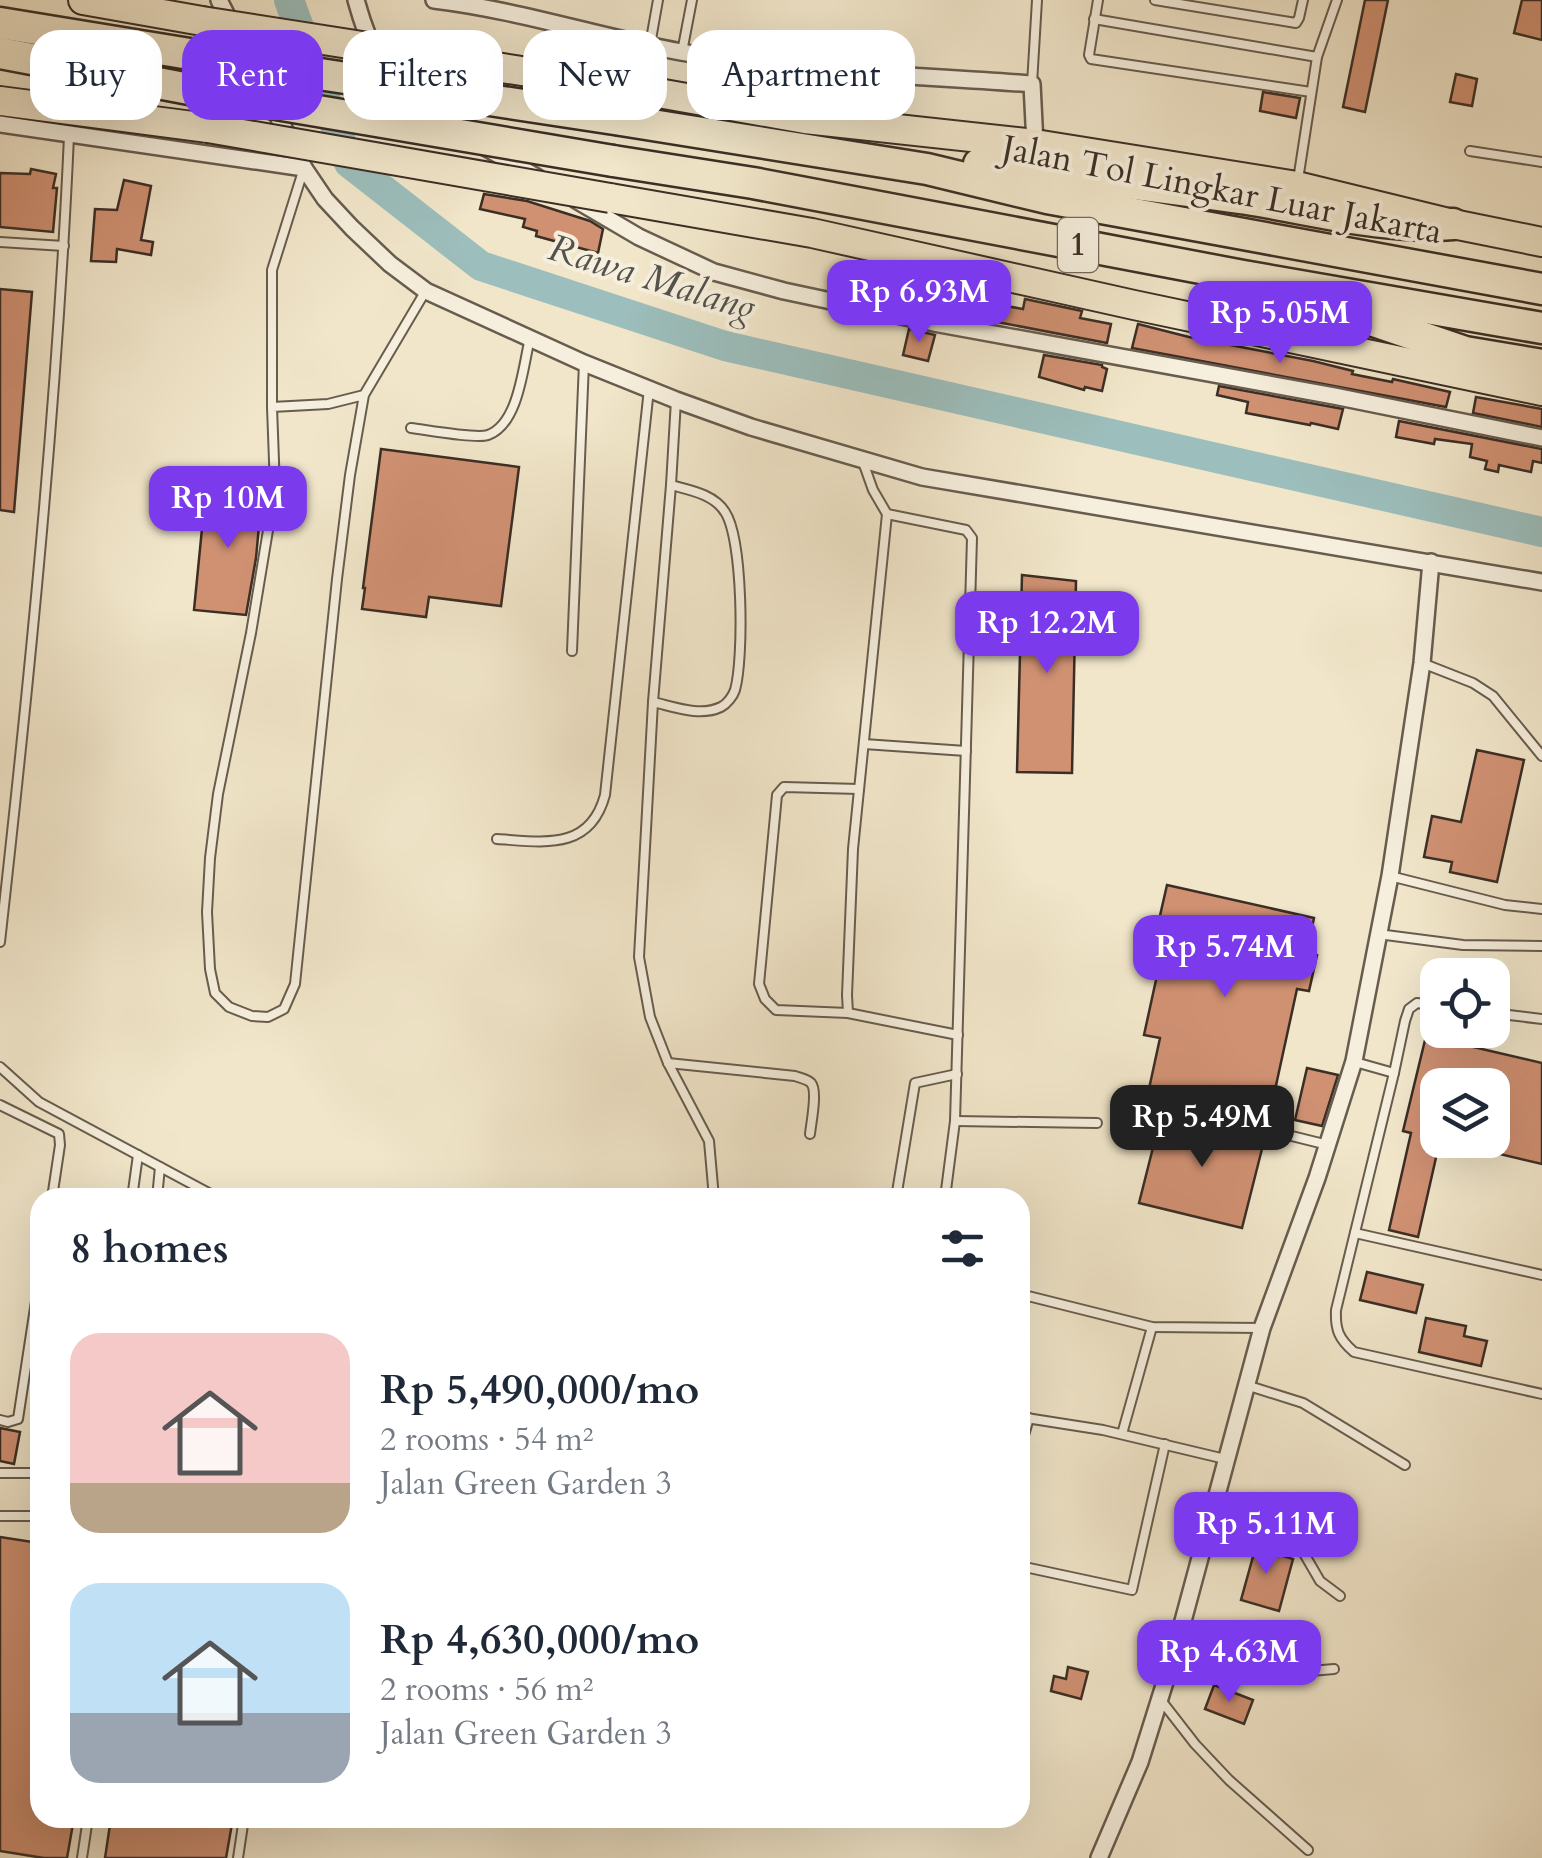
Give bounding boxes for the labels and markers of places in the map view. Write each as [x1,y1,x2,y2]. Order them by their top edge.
pin: Rp 6.93M [816,260,1022,345]
pin: Rp 5.05M [1177,281,1383,366]
pin: Rp 10M [147,466,309,551]
pin: Rp 12.2M [944,591,1150,676]
pin: Rp 5.74M [1122,915,1328,1000]
pin: Rp 5.49M [1099,1085,1305,1170]
pin: Rp 5.11M [1163,1492,1369,1577]
pin: Rp 4.63M [1126,1620,1332,1705]

